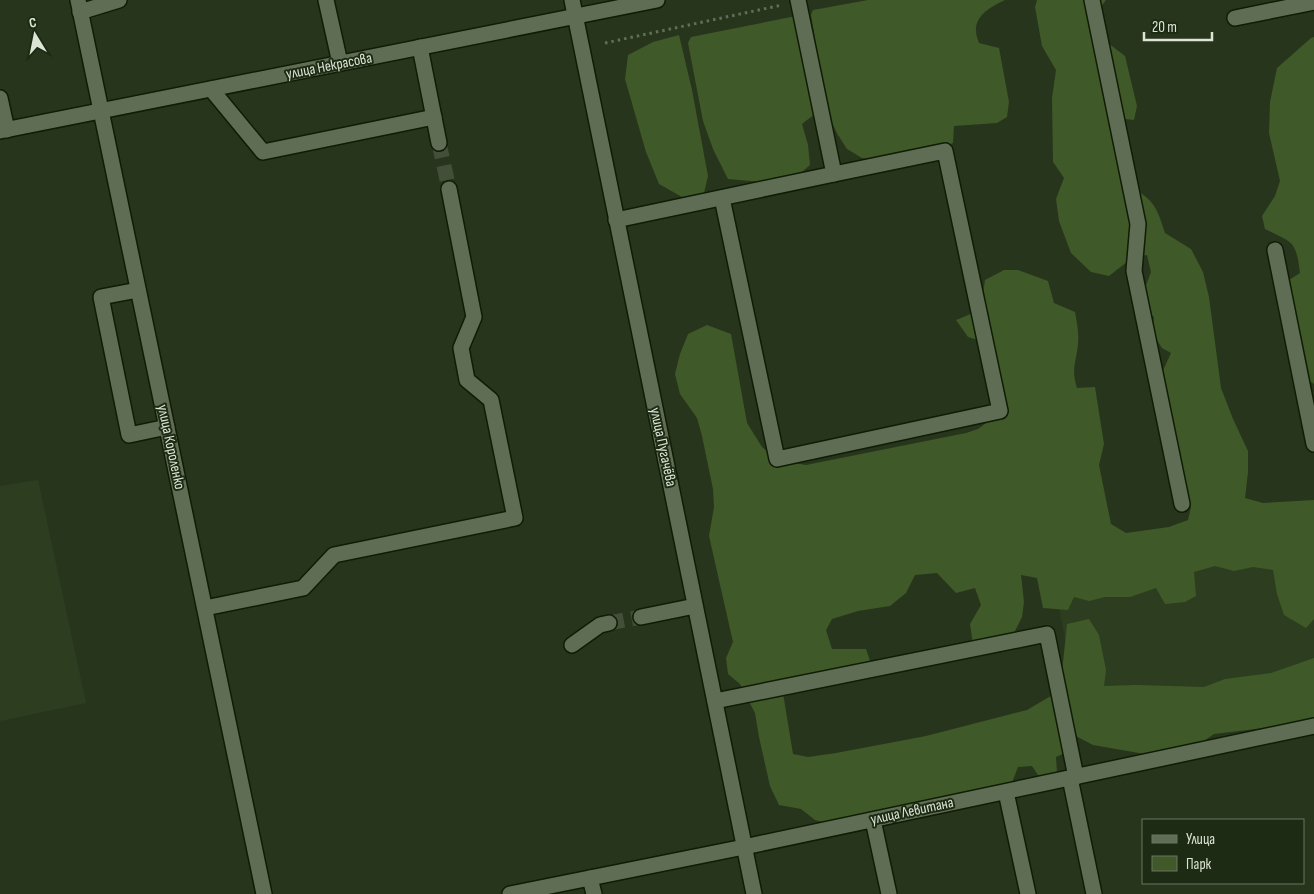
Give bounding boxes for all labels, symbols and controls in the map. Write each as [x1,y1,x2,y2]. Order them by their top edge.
north arrow [10,10,60,60]
scale bar [1144,10,1212,42]
text: С [28,14,38,32]
text: 20 m [1152,18,1177,37]
street label: улица Некрасова [284,48,374,84]
street label: улица Короленко [153,403,189,491]
street label: улица Пугачёва [645,406,681,488]
street label: улица Левитана [869,793,955,829]
legend [1142,819,1304,884]
text: Улица [1186,830,1215,849]
text: Парк [1186,855,1212,874]

